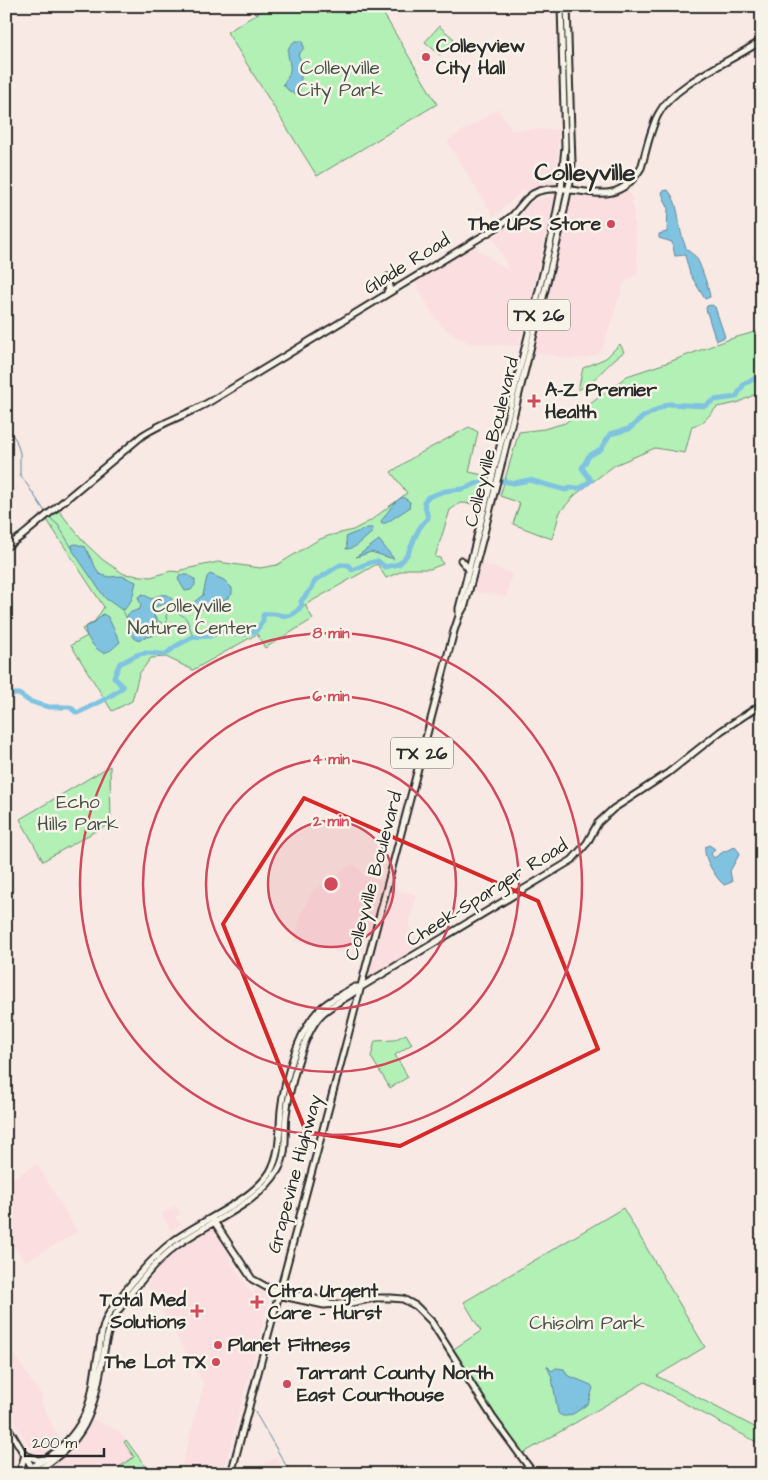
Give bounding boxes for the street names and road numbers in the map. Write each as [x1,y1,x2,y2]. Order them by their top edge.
street label: Glade Road [359,227,456,301]
road number: TX 26 [508,300,570,330]
street label: Colleyville Boulevard [458,354,527,530]
road number: TX 26 [391,738,453,768]
street label: Colleyville Boulevard [338,788,411,964]
street label: Cheek-Sparger Road [401,832,574,955]
street label: Grapevine Highway [261,1091,330,1257]

